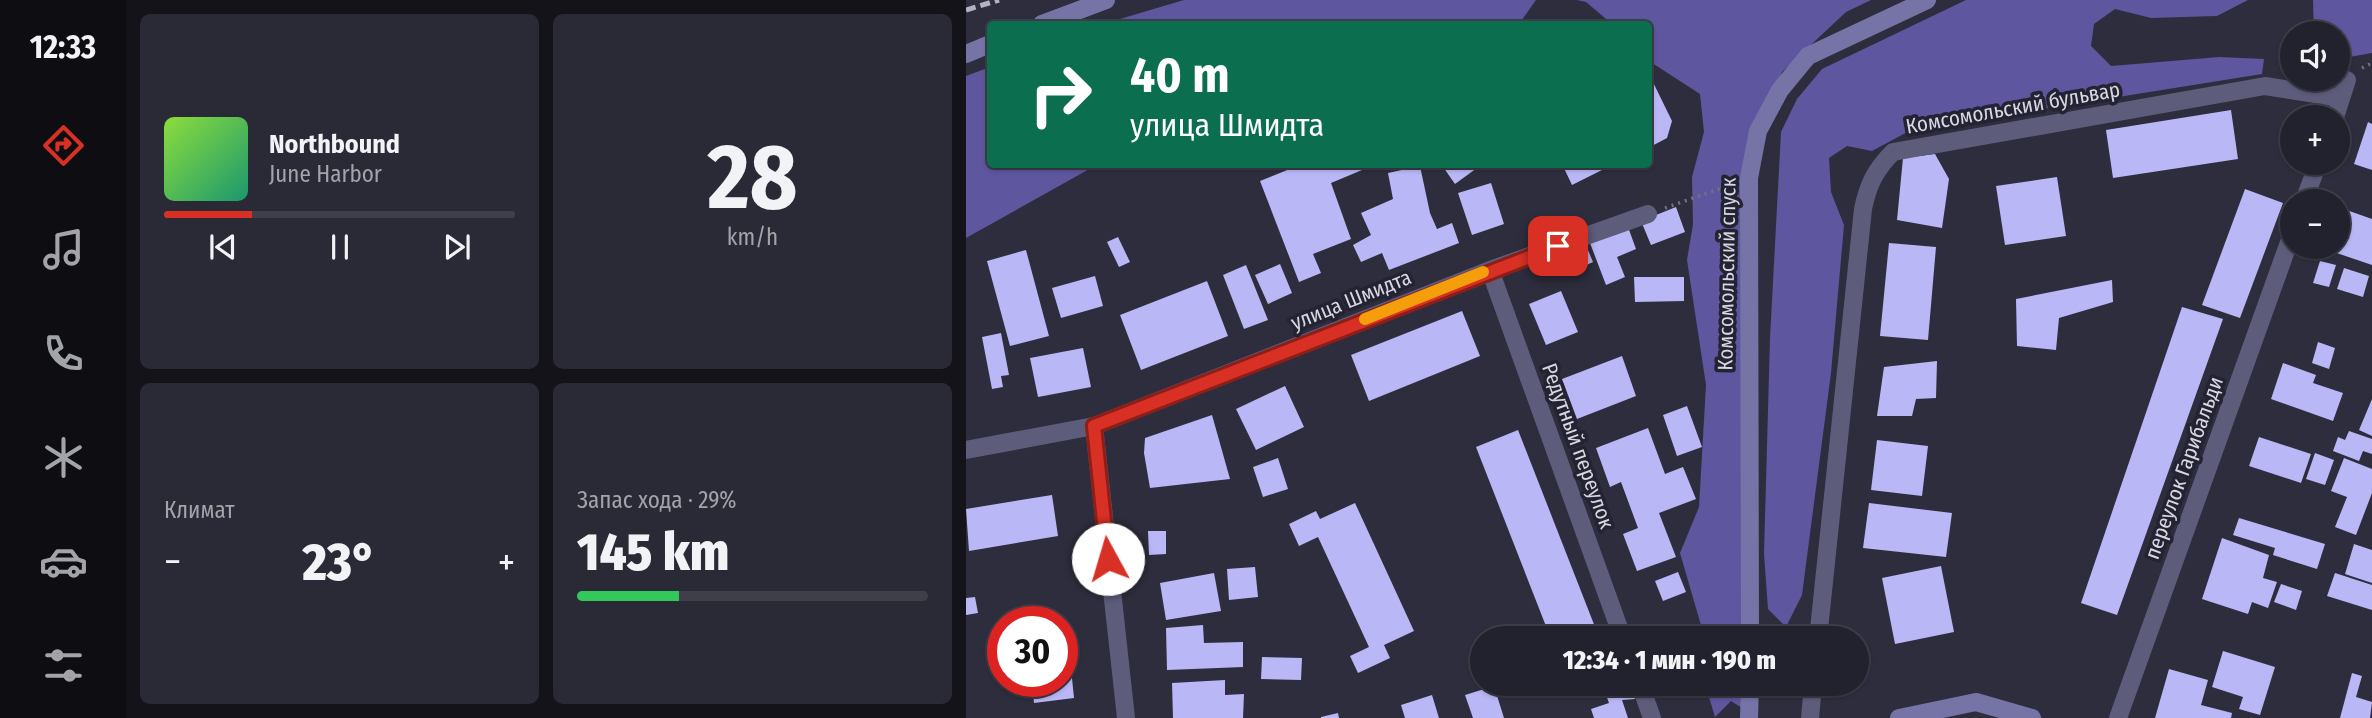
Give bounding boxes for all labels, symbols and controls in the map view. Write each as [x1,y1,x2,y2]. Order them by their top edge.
map controls [2280,21,2350,259]
button: sound [2280,21,2350,91]
text: 12:33 [30,28,96,66]
text: 40 m [1130,46,1230,105]
icon: right [1015,49,1106,140]
street label: Комсомольский бульвар [1904,76,2122,140]
button: + [2280,105,2350,175]
text: улица Шмидта [1130,106,1324,144]
icon: directions [39,121,88,170]
text: 28 [707,123,798,232]
text: Northbound [269,129,400,160]
text: June Harbor [269,160,382,188]
street label: Комсомольский спуск [1712,177,1742,371]
button: − [2280,189,2350,259]
pin [1528,216,1588,276]
text: km/h [727,223,778,251]
icon: music [39,225,88,274]
icon: arrive [1539,227,1577,265]
icon: previous [204,228,242,266]
icon: pause [321,228,359,266]
icon: next [438,228,476,266]
street label: улица Шмидта [1287,264,1415,336]
icon: phone [39,329,88,378]
street label: Редутный переулок [1536,360,1620,532]
street label: переулок Гарибальди [2139,373,2229,563]
icon: climate [39,433,88,482]
text: Запас хода · 29% [577,486,737,514]
text: Климат [164,496,235,524]
text: 145 km [577,521,729,584]
position arrow [1071,522,1145,596]
text: 23° [303,531,376,594]
icon: car [39,537,88,586]
text: − [164,539,181,585]
text: + [498,539,515,585]
speed limit sign: 30 [987,606,1078,697]
icon: filters [39,641,88,690]
text: 12:34 · 1 мин · 190 m [1563,645,1776,676]

